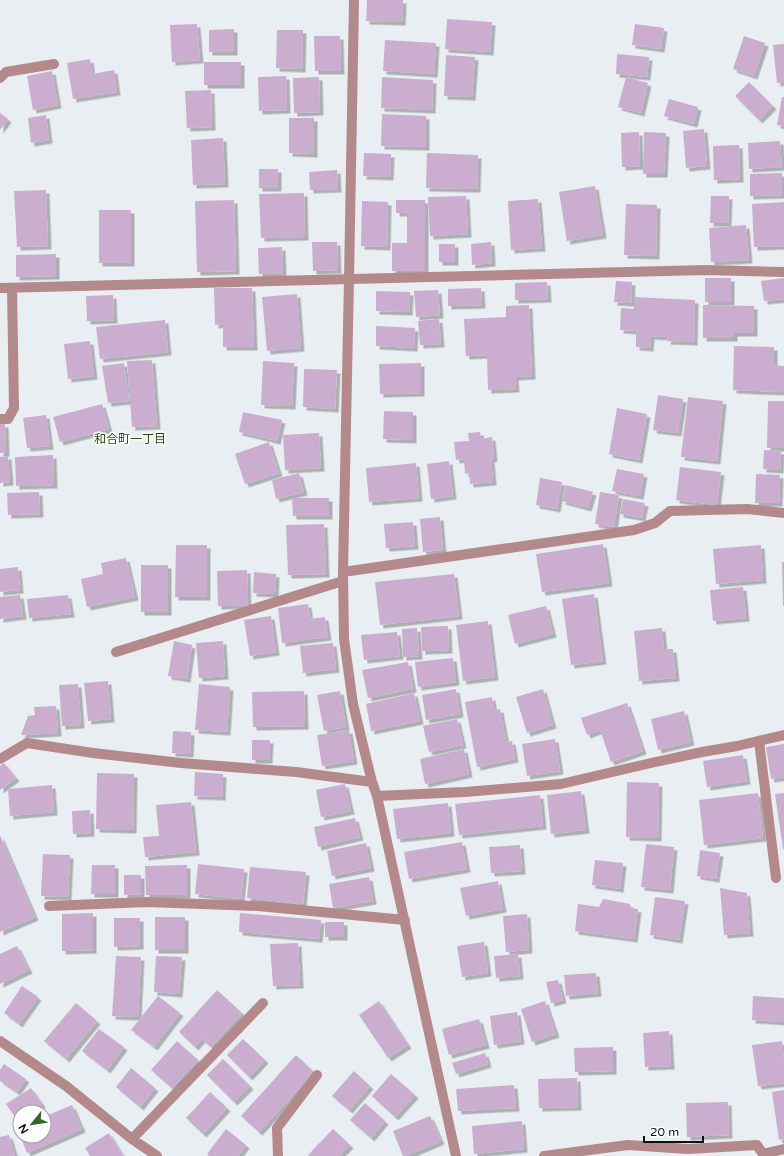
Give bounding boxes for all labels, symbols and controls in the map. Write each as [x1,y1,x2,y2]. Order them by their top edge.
district label: 和合町一丁目 [94,432,166,446]
north arrow [12,1104,52,1144]
scale bar [644,1118,703,1144]
text: N [16,1122,32,1136]
text: 20 m [650,1125,679,1139]

